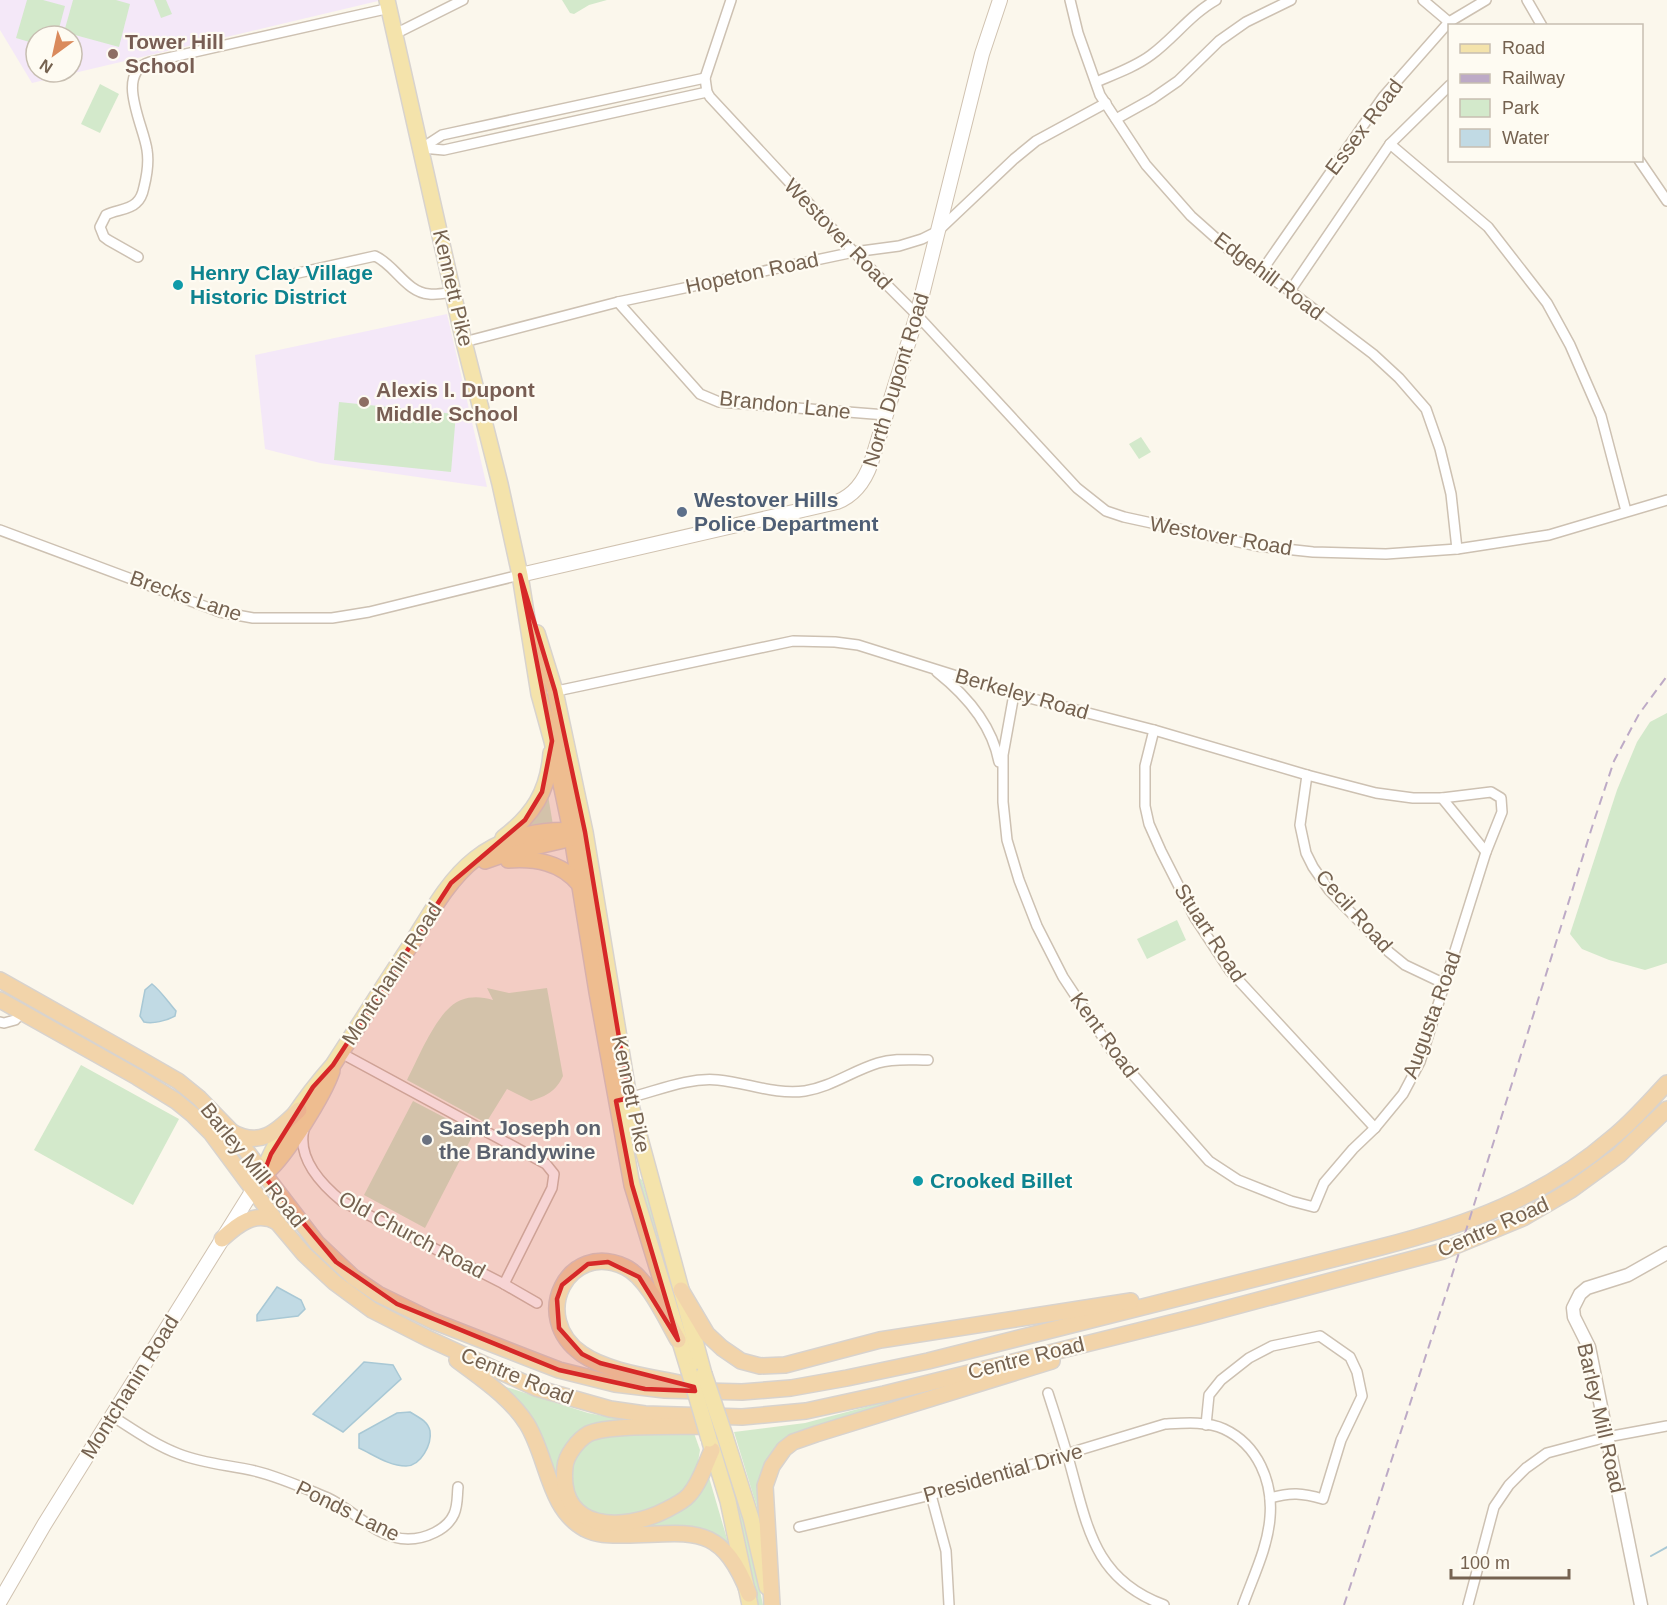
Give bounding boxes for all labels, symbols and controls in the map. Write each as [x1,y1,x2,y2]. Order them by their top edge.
north arrow [24,24,84,84]
legend [1448,24,1643,162]
place label: Tower Hill School [125,30,224,77]
text: Road [1502,38,1545,58]
marker: Tower Hill School [106,47,120,61]
text: N [37,56,56,76]
text: Railway [1502,68,1565,88]
street label: Essex Road [1320,75,1407,179]
text: Park [1502,98,1540,118]
text: Water [1502,128,1549,148]
street label: Westover Road [780,174,897,294]
street label: Kennett Pike [429,227,478,348]
street label: Edgehill Road [1210,227,1328,324]
street label: Hopeton Road [683,247,821,298]
place label: Henry Clay Village Historic District [190,261,373,308]
marker: Henry Clay Village Historic District [171,278,185,292]
street label: North Dupont Road [858,290,933,470]
place label: Alexis I. Dupont Middle School [376,378,535,425]
street label: Brandon Lane [718,386,852,423]
marker: Alexis I. Dupont Middle School [357,395,371,409]
place label: Westover Hills Police Department [694,488,878,535]
marker: Westover Hills Police Department [675,505,689,519]
street label: Westover Road [1148,512,1294,559]
street label: Brecks Lane [127,566,245,625]
street label: Berkeley Road [953,663,1092,724]
street label: Cecil Road [1311,865,1397,957]
street label: Stuart Road [1170,879,1251,986]
street label: Montchanin Road [337,898,446,1049]
street label: Augusta Road [1398,948,1465,1081]
street label: Kent Road [1066,988,1143,1082]
street label: Kennett Pike [608,1033,655,1155]
street label: Barley Mill Road [196,1098,310,1231]
place label: Saint Joseph on the Brandywine [439,1116,601,1163]
marker: Saint Joseph on the Brandywine [420,1133,434,1147]
place label: Crooked Billet [930,1169,1072,1192]
marker: Crooked Billet [911,1174,925,1188]
street label: Old Church Road [335,1186,489,1283]
street label: Centre Road [1434,1192,1552,1261]
street label: Montchanin Road [76,1311,183,1463]
street label: Centre Road [965,1332,1086,1383]
street label: Barley Mill Road [1573,1341,1630,1495]
street label: Centre Road [458,1343,577,1409]
street label: Presidential Drive [921,1439,1085,1506]
street label: Ponds Lane [293,1476,404,1545]
scale bar [1451,1542,1570,1580]
text: 100 m [1460,1553,1510,1573]

